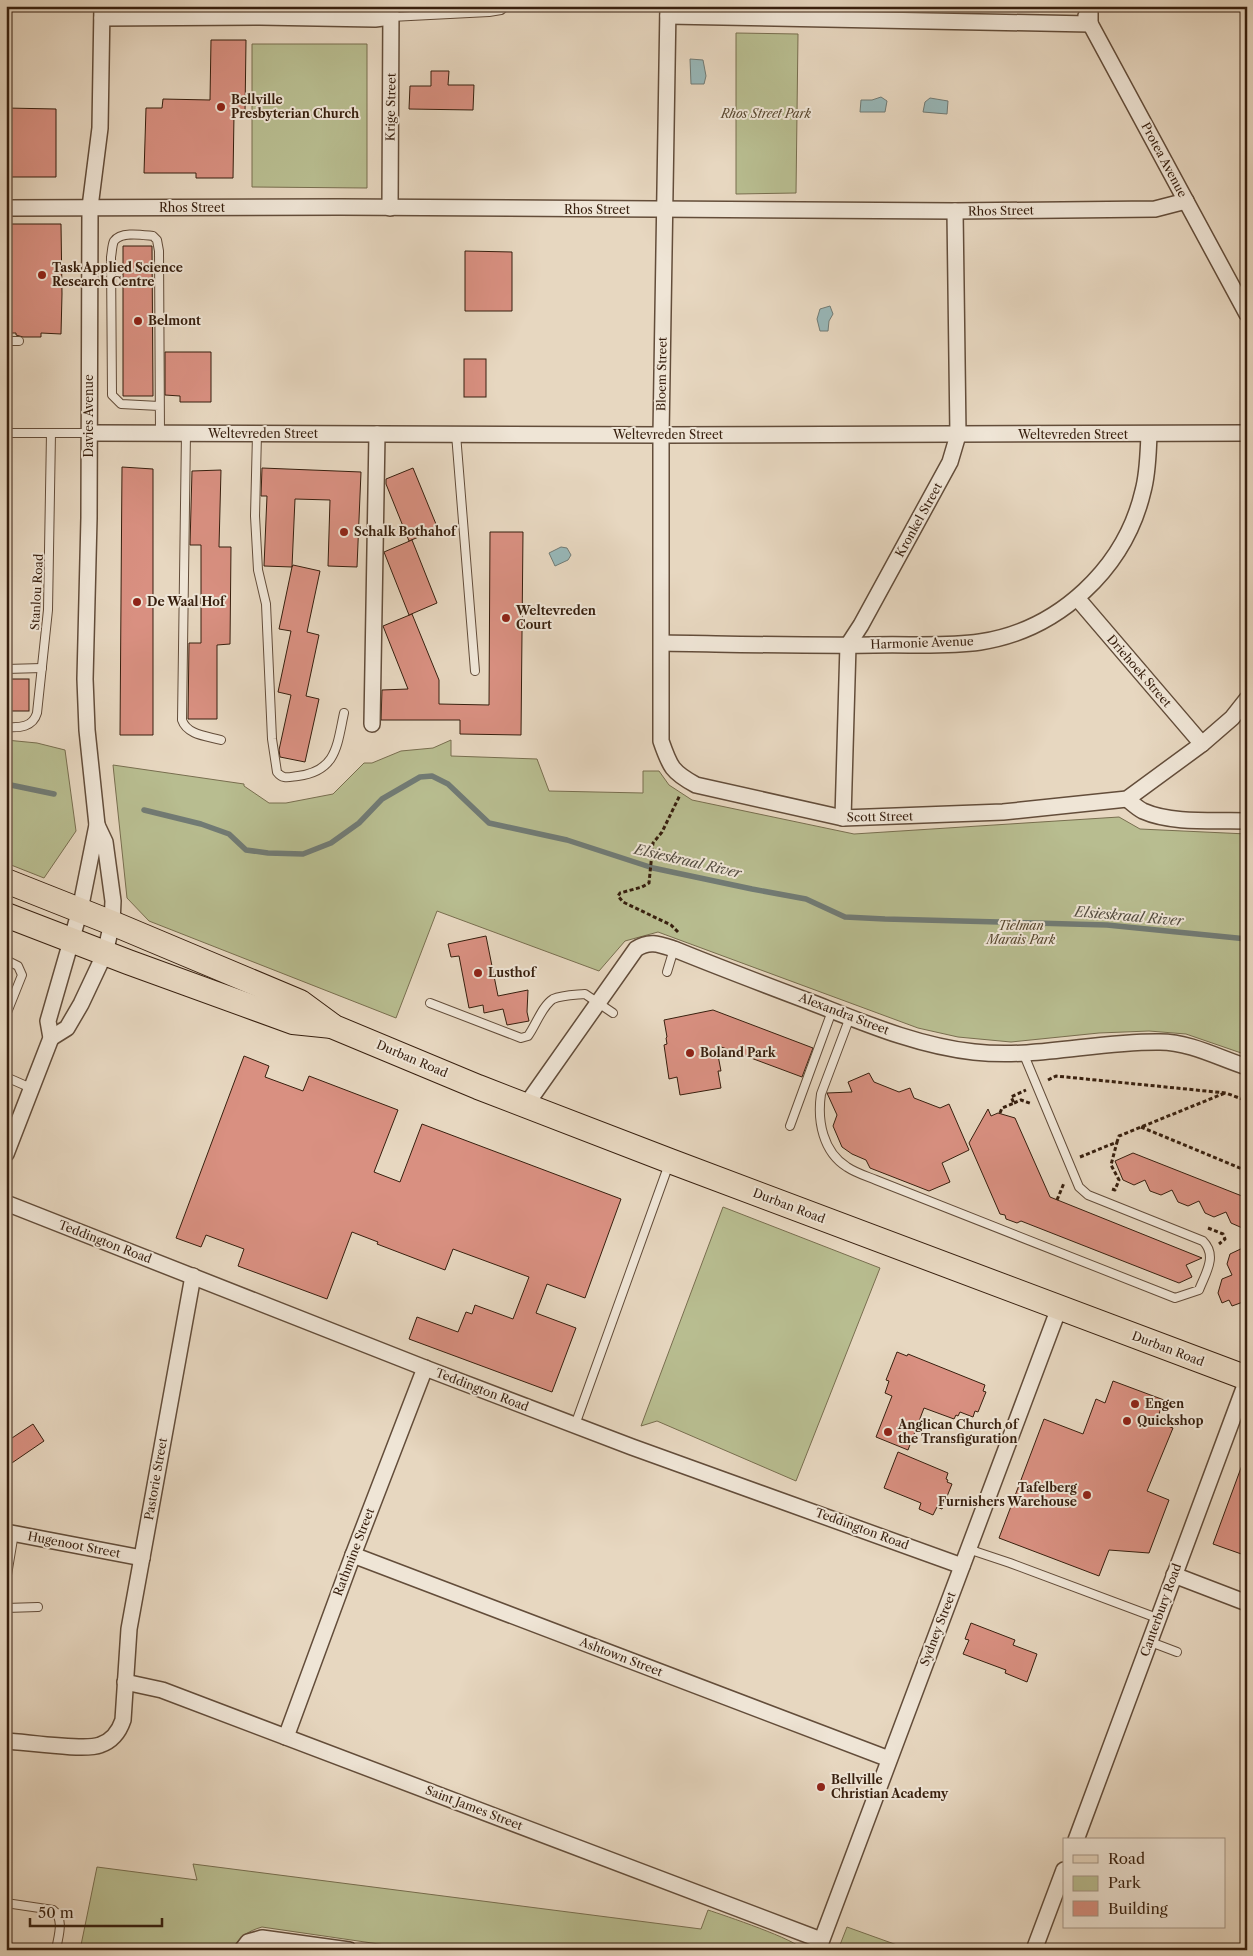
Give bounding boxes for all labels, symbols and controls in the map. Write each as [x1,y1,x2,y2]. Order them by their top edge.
street label: Krige Street [382,72,399,141]
place label: Bellville Presbyterian Church [231,92,360,121]
marker: Bellville Presbyterian Church [215,101,227,113]
park label: Rhos Street Park [720,106,812,121]
street label: Protea Avenue [1138,120,1191,200]
street label: Rhos Street [159,200,226,215]
street label: Rhos Street [564,202,631,217]
street label: Rhos Street [968,202,1035,219]
place label: Task Applied Science Research Centre [52,260,183,289]
marker: Task Applied Science Research Centre [36,269,48,281]
place label: Belmont [148,313,201,328]
marker: Belmont [132,315,144,327]
street label: Bloem Street [653,336,670,411]
street label: Davies Avenue [81,374,96,458]
street label: Weltevreden Street [207,426,319,441]
street label: Weltevreden Street [612,427,724,442]
street label: Weltevreden Street [1017,427,1129,442]
street label: Kronkel Street [892,479,946,560]
place label: Schalk Bothahof [354,524,458,539]
marker: Schalk Bothahof [338,526,350,538]
street label: Stanlou Road [27,553,46,631]
place label: De Waal Hof [147,594,227,609]
marker: De Waal Hof [131,596,143,608]
place label: Weltevreden Court [515,603,597,632]
marker: Weltevreden Court [500,612,512,624]
street label: Driehoek Street [1104,632,1175,710]
street label: Harmonie Avenue [870,633,974,652]
street label: Scott Street [847,808,914,825]
water label: Elsieskraal River [632,840,745,882]
water label: Elsieskraal River [1073,902,1186,930]
park label: Tielman Marais Park [985,918,1056,947]
place label: Lusthof [488,965,537,980]
marker: Lusthof [472,967,484,979]
street label: Alexandra Street [796,989,892,1038]
street label: Durban Road [374,1037,451,1081]
place label: Boland Park [700,1045,777,1060]
marker: Boland Park [684,1047,696,1059]
street label: Durban Road [751,1185,828,1226]
street label: Teddington Road [56,1217,155,1266]
street label: Durban Road [1130,1328,1207,1369]
street label: Teddington Road [433,1365,532,1414]
place label: Engen [1145,1396,1185,1411]
marker: Engen [1129,1398,1141,1410]
place label: Quickshop [1137,1413,1204,1428]
marker: Quickshop [1121,1415,1133,1427]
place label: Anglican Church of the Transfiguration [897,1417,1020,1446]
marker: Anglican Church of the Transfiguration [882,1426,894,1438]
street label: Pastorie Street [141,1436,170,1521]
place label: Tafelberg Furnishers Warehouse [938,1480,1078,1509]
marker: Tafelberg Furnishers Warehouse [1081,1489,1093,1501]
street label: Rathmine Street [330,1505,377,1598]
street label: Teddington Road [813,1505,912,1553]
street label: Hugenoot Street [26,1528,122,1561]
street label: Canterbury Road [1137,1561,1185,1658]
street label: Sydney Street [917,1589,959,1668]
street label: Ashtown Street [577,1633,665,1679]
place label: Bellville Christian Academy [831,1772,949,1801]
marker: Bellville Christian Academy [815,1781,827,1793]
street label: Saint James Street [423,1782,526,1833]
legend [1063,1838,1226,1928]
text: Road [1108,1849,1145,1868]
text: Park [1108,1873,1142,1892]
scale bar [30,1896,162,1928]
text: Building [1108,1899,1168,1918]
text: 50 m [38,1903,74,1922]

